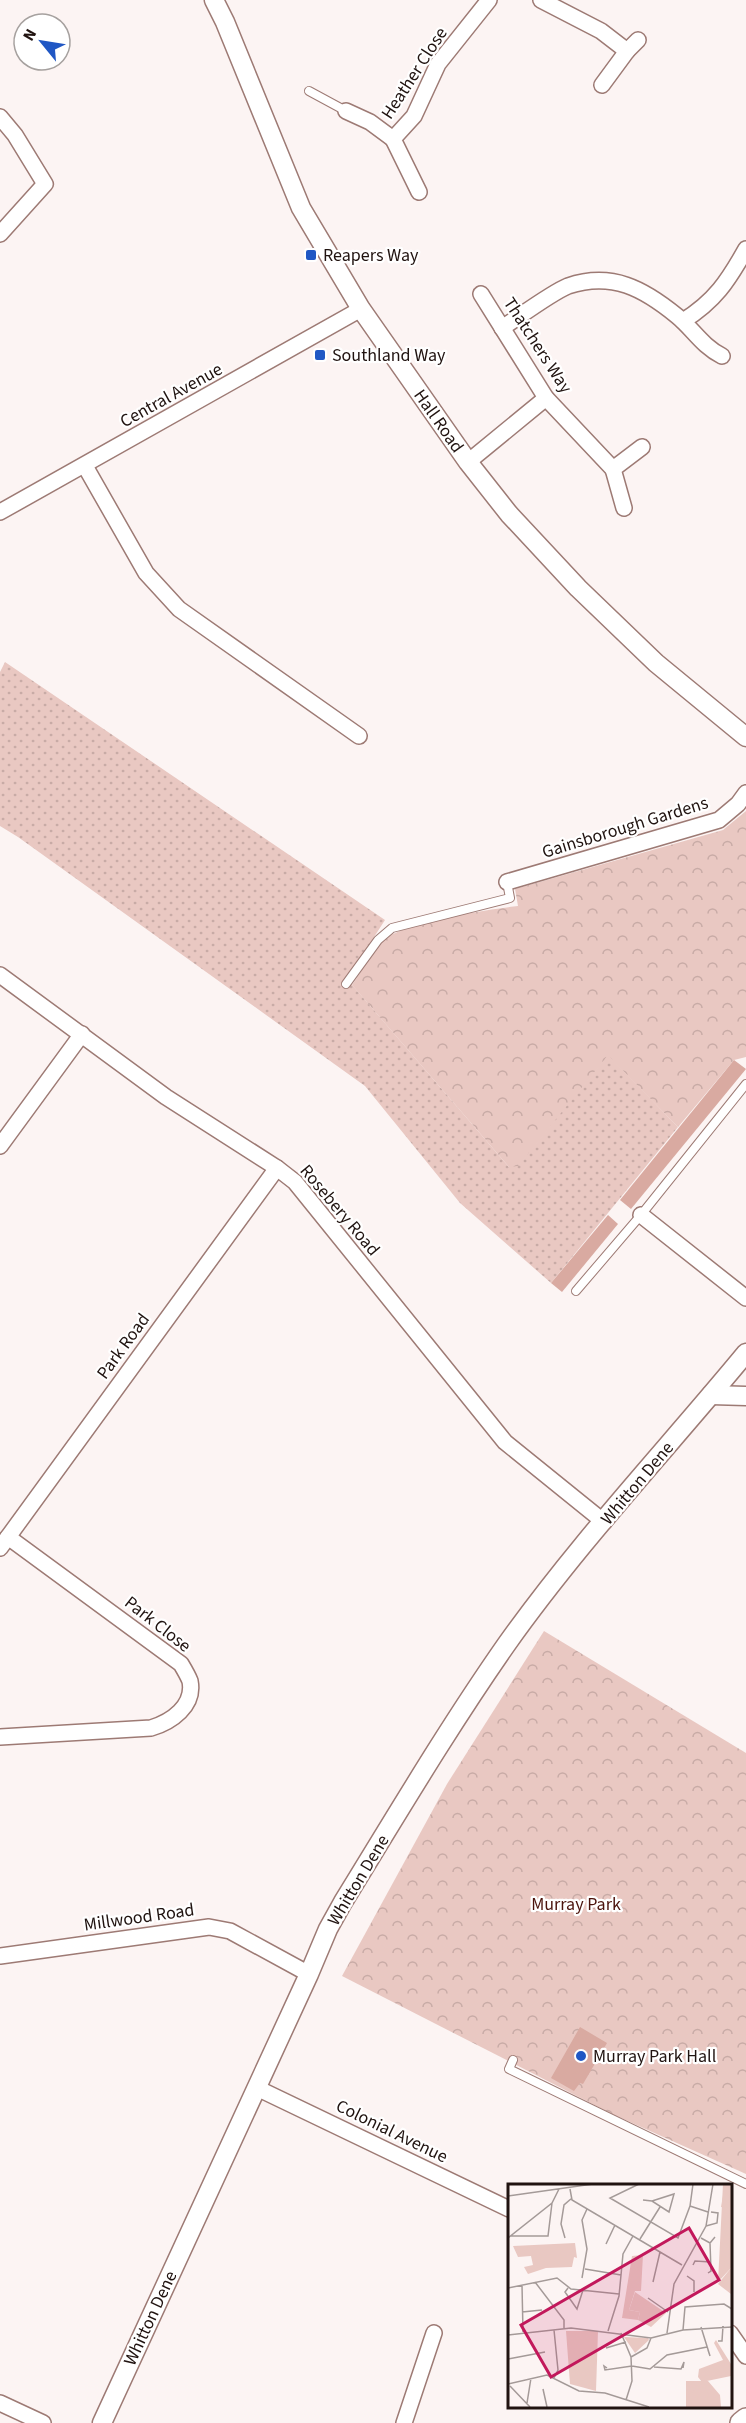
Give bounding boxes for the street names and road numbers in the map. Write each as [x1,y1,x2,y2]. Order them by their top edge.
street label: Heather Close [375,22,454,124]
street label: Thatchers Way [497,292,578,399]
street label: Central Avenue [115,357,227,434]
street label: Hall Road [408,385,470,458]
street label: Gainsborough Gardens [539,790,711,865]
street label: Rosebery Road [294,1159,385,1261]
street label: Park Road [91,1308,156,1384]
street label: Whitton Dene [595,1436,680,1530]
street label: Park Close [119,1590,196,1658]
street label: Whitton Dene [321,1830,395,1930]
street label: Millwood Road [82,1897,196,1938]
street label: Colonial Avenue [332,2094,452,2169]
street label: Whitton Dene [118,2267,183,2370]

